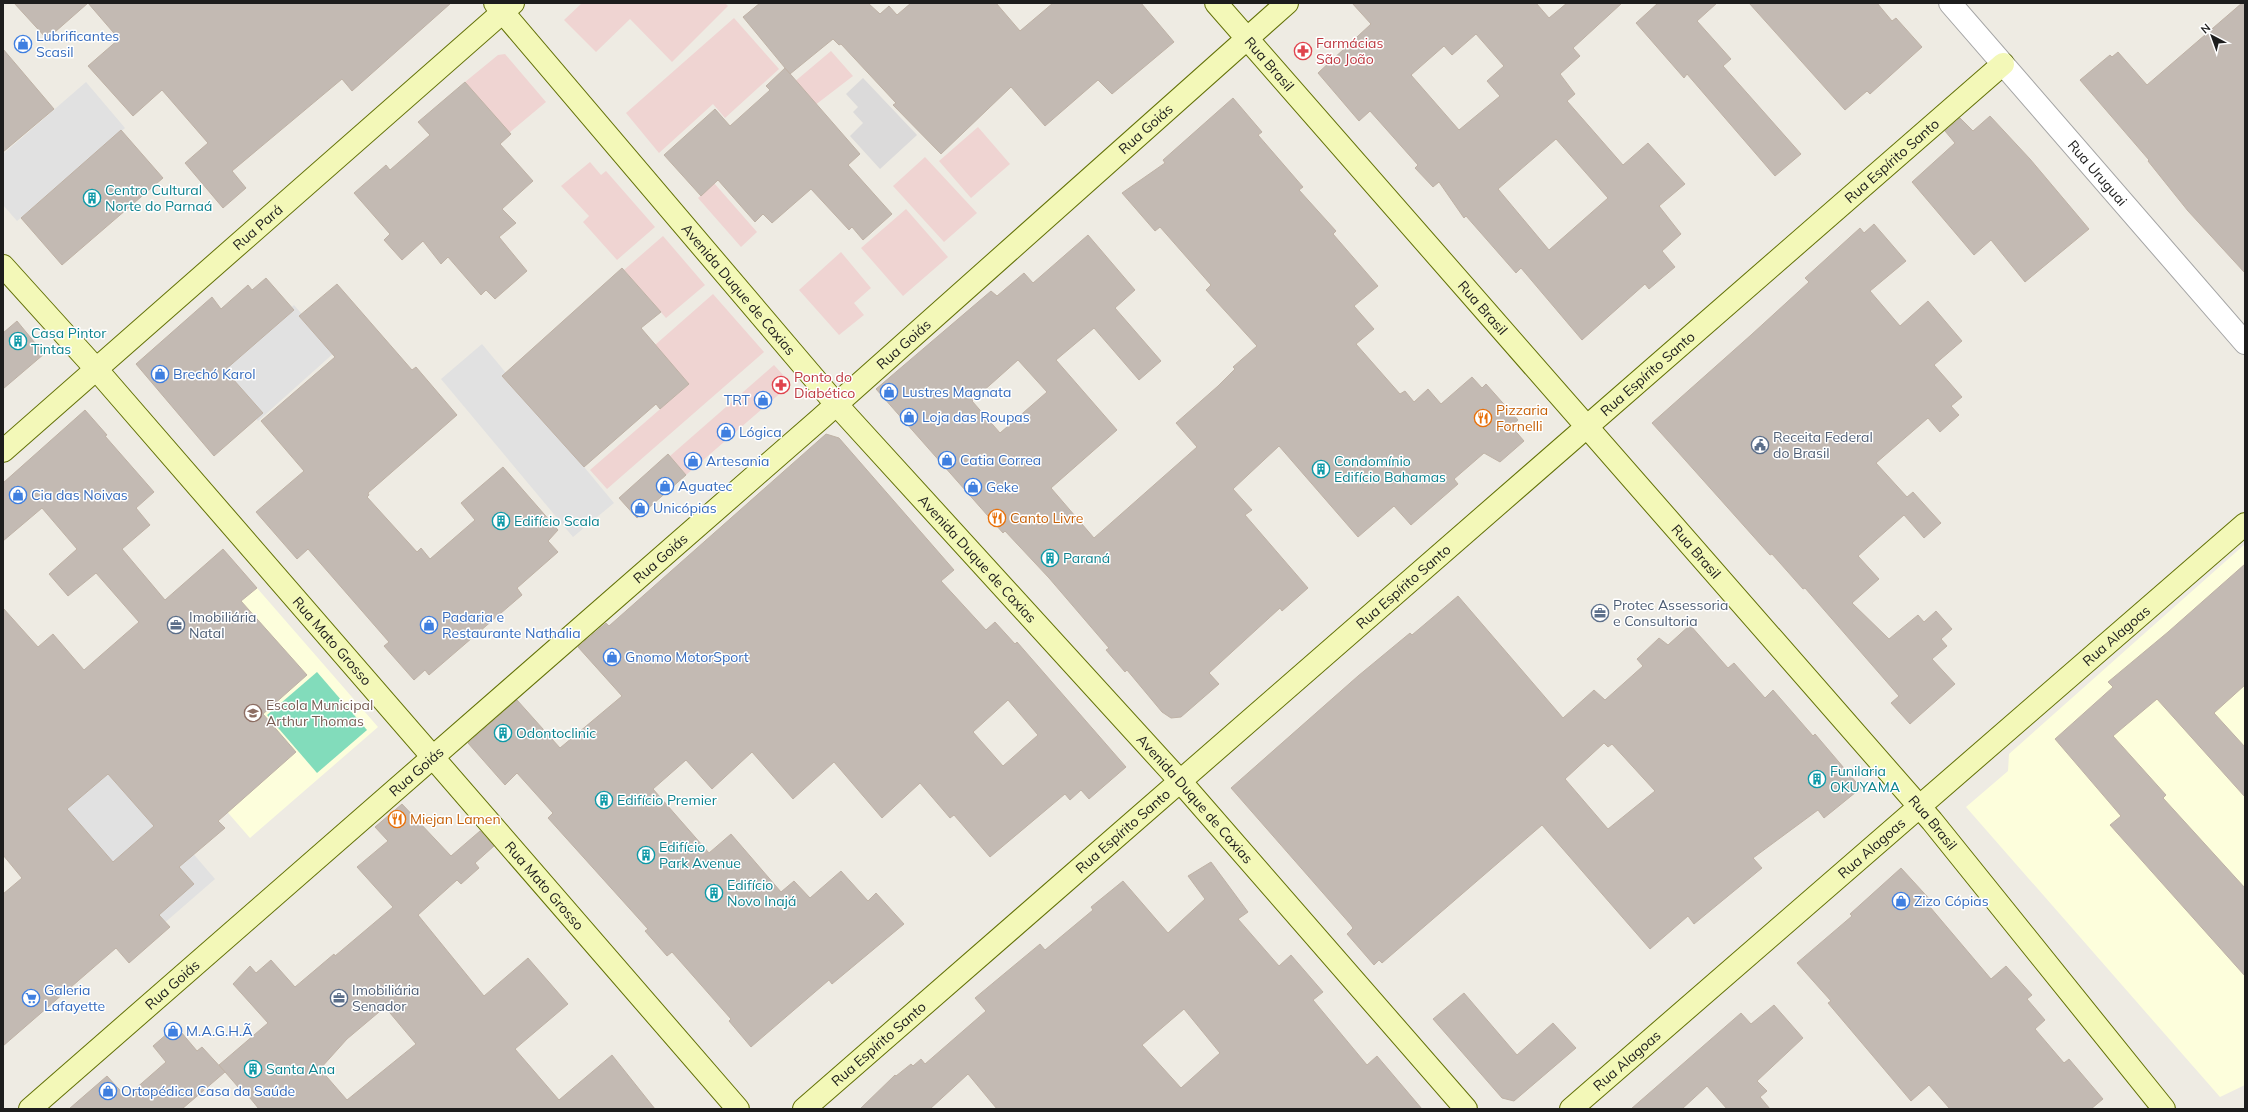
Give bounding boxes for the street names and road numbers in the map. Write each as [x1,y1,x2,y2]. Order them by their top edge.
street label: Rua Brasil [1241,33,1298,95]
street label: Rua Goiás [1115,100,1177,158]
street label: Rua Espírito Santo [1841,115,1943,207]
street label: Rua Uruguai [2064,136,2131,210]
street label: Rua Pará [229,201,286,254]
street label: Avenida Duque de Caxias [678,220,800,359]
street label: Rua Brasil [1454,277,1511,339]
street label: Rua Goiás [873,315,935,373]
street label: Rua Espírito Santo [1596,328,1699,420]
street label: Avenida Duque de Caxias [914,491,1040,627]
street label: Rua Brasil [1667,521,1725,582]
street label: Rua Goiás [629,530,692,587]
street label: Rua Espírito Santo [1352,541,1454,633]
street label: Rua Mato Grosso [289,593,376,689]
street label: Rua Alagoas [2079,601,2154,670]
street label: Avenida Duque de Caxias [1133,730,1257,867]
street label: Rua Goiás [385,743,447,800]
street label: Rua Espírito Santo [1072,785,1174,877]
street label: Rua Brasil [1905,792,1961,854]
street label: Rua Alagoas [1834,814,1909,882]
street label: Rua Mato Grosso [501,838,588,934]
street label: Rua Goiás [141,956,203,1013]
street label: Rua Espírito Santo [828,998,930,1090]
street label: Rua Alagoas [1589,1026,1664,1095]

